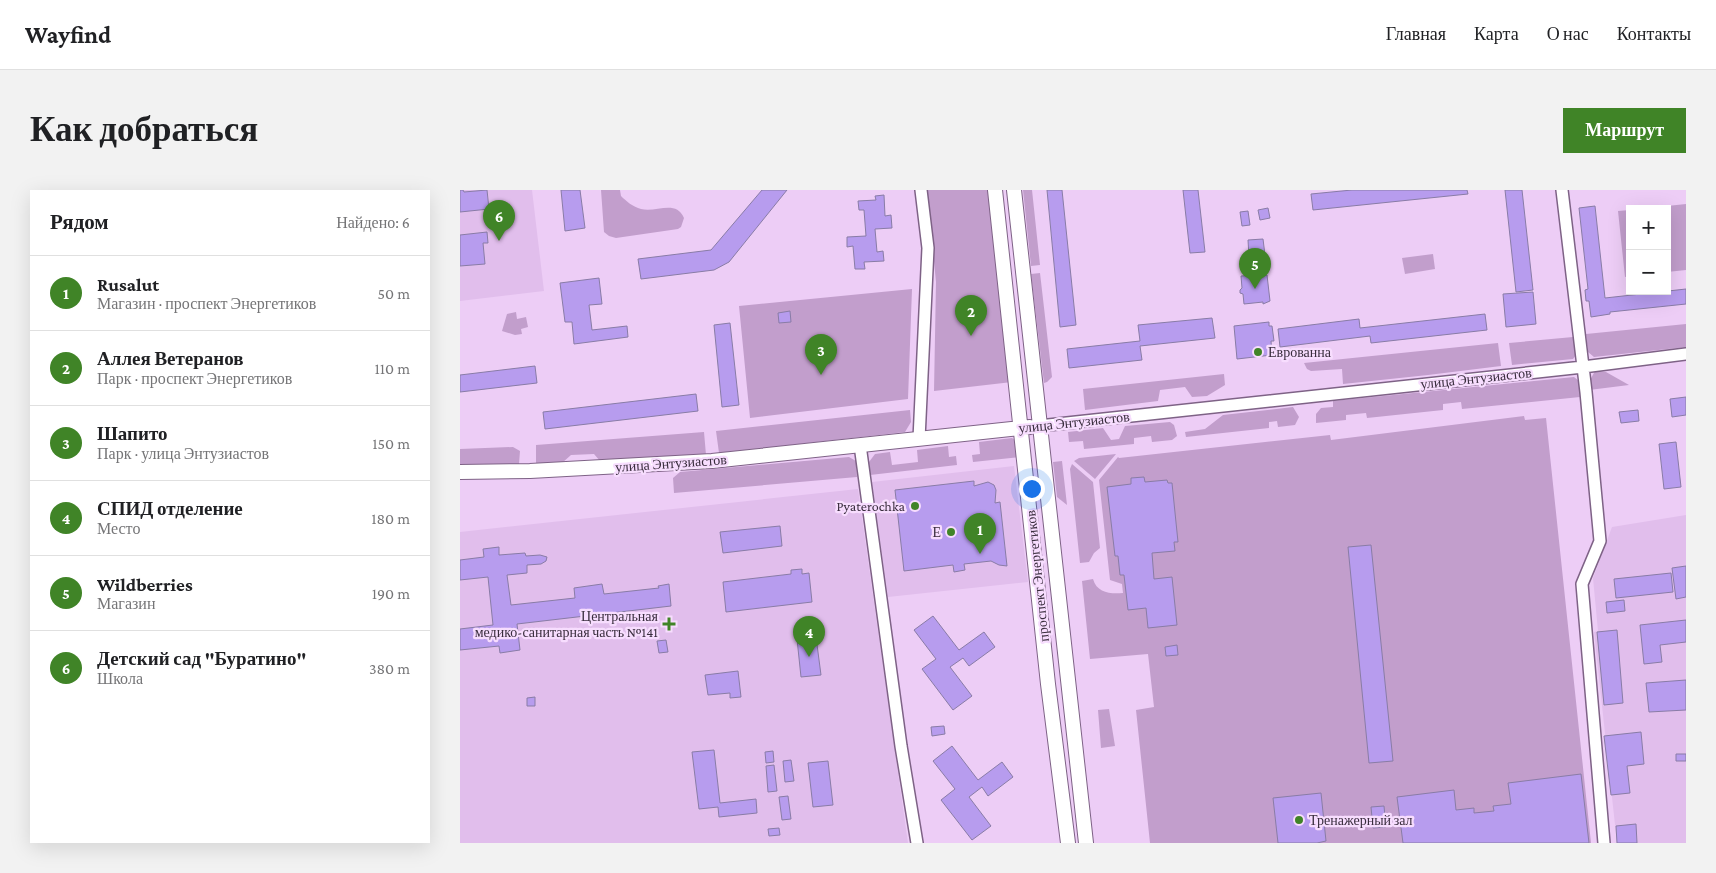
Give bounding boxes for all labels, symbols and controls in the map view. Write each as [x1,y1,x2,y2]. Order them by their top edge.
text: Wayfind [25,21,111,48]
text: Главная [1386,24,1446,44]
text: Карта [1474,24,1519,44]
text: О нас [1547,24,1589,44]
text: Контакты [1617,24,1691,44]
button: Маршрут [1563,108,1686,153]
text: Как добраться [30,110,258,149]
pin: 6 [483,200,515,241]
map controls [1626,205,1671,295]
button: + [1626,205,1671,250]
text: Рядом [50,210,109,234]
text: Найдено: 6 [336,214,410,231]
pin: 5 [1239,248,1271,289]
button: − [1626,250,1671,295]
text: Rusalut [97,274,159,295]
text: 1 [63,285,69,302]
text: 50 m [378,285,410,302]
text: Магазин · проспект Энергетиков [97,295,316,312]
pin: 2 [955,295,987,336]
pin: 3 [805,334,837,375]
place label: Еврованна [1268,344,1332,360]
marker: Еврованна [1252,346,1264,358]
text: Аллея Ветеранов [97,348,244,369]
text: 2 [62,360,70,377]
text: 110 m [374,360,410,377]
street label: улица Энтузиастов [1420,364,1533,392]
text: Парк · проспект Энергетиков [97,370,292,387]
street label: улица Энтузиастов [1018,408,1131,436]
text: Шапито [97,423,168,444]
text: 3 [62,435,70,452]
text: 150 m [372,435,410,452]
text: Парк · улица Энтузиастов [97,445,269,462]
street label: улица Энтузиастов [615,451,728,475]
your location [1019,476,1045,502]
text: СПИД отделение [97,498,243,519]
place label: Pyaterochka [836,498,906,514]
marker: Pyaterochka [909,500,921,512]
street label: проспект Энергетиков [1022,509,1052,643]
text: 4 [62,510,70,527]
text: 180 m [371,510,410,527]
pin: 1 [964,513,996,554]
text: Место [97,520,140,537]
place label: Е [932,524,941,540]
marker: Е [945,526,957,538]
text: Wildberries [97,574,193,595]
text: 5 [62,585,70,602]
text: 190 m [372,585,410,602]
text: Магазин [97,595,155,612]
place label: Центральная медико-санитарная часть №141 [475,608,659,640]
pin: 4 [793,616,825,657]
marker: Центральная медико-санитарная часть №141 [662,617,676,631]
text: Детский сад "Буратино" [97,648,306,669]
text: 6 [62,660,70,677]
text: 380 m [369,660,410,677]
text: Школа [97,670,143,687]
place label: Тренажерный зал [1309,812,1413,828]
marker: Тренажерный зал [1293,814,1305,826]

